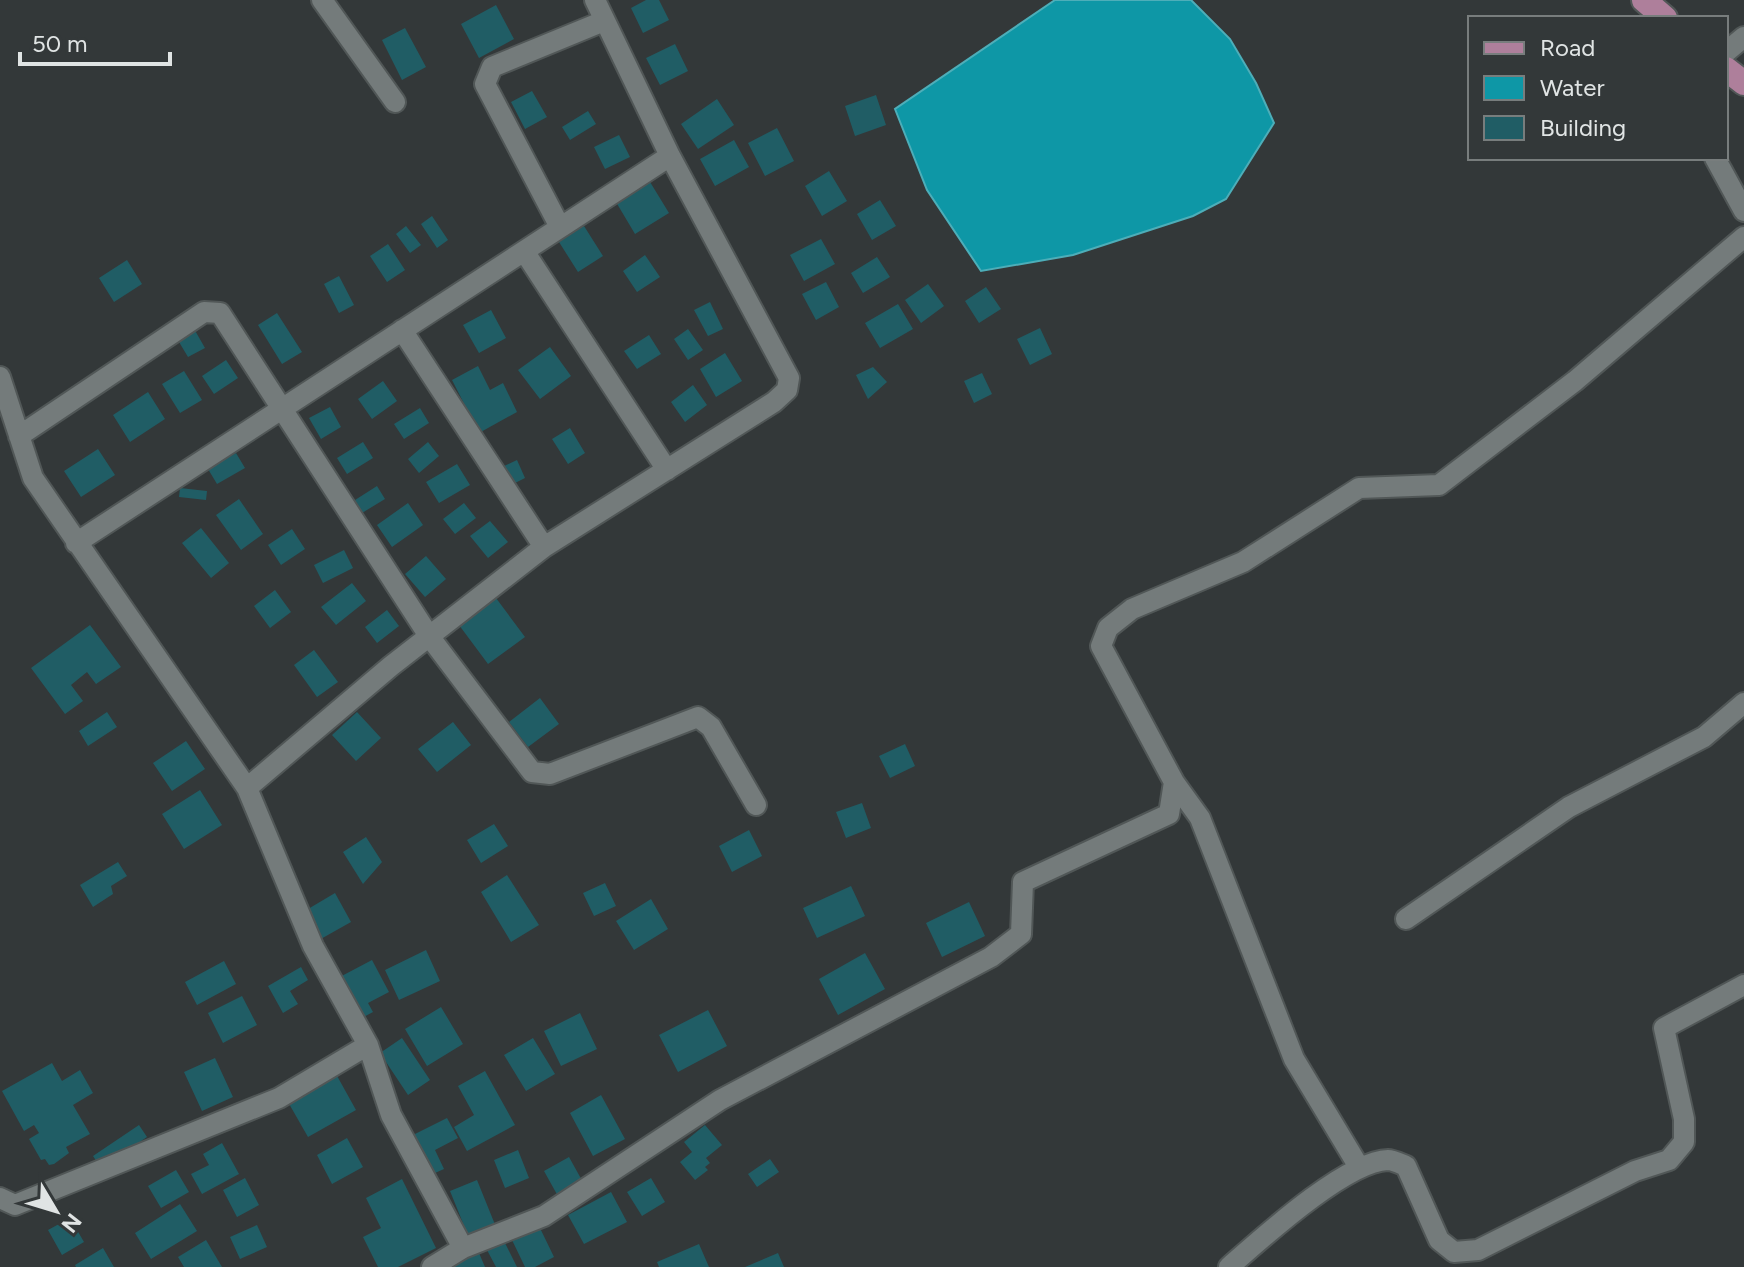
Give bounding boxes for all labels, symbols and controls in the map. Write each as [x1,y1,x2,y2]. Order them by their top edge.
scale bar [20,16,170,66]
legend [1468,16,1728,160]
text: 50 m [32,29,88,58]
text: Road [1540,33,1595,62]
text: Water [1540,73,1605,102]
text: Building [1540,113,1626,142]
north arrow [16,1171,96,1251]
text: N [55,1208,87,1238]

